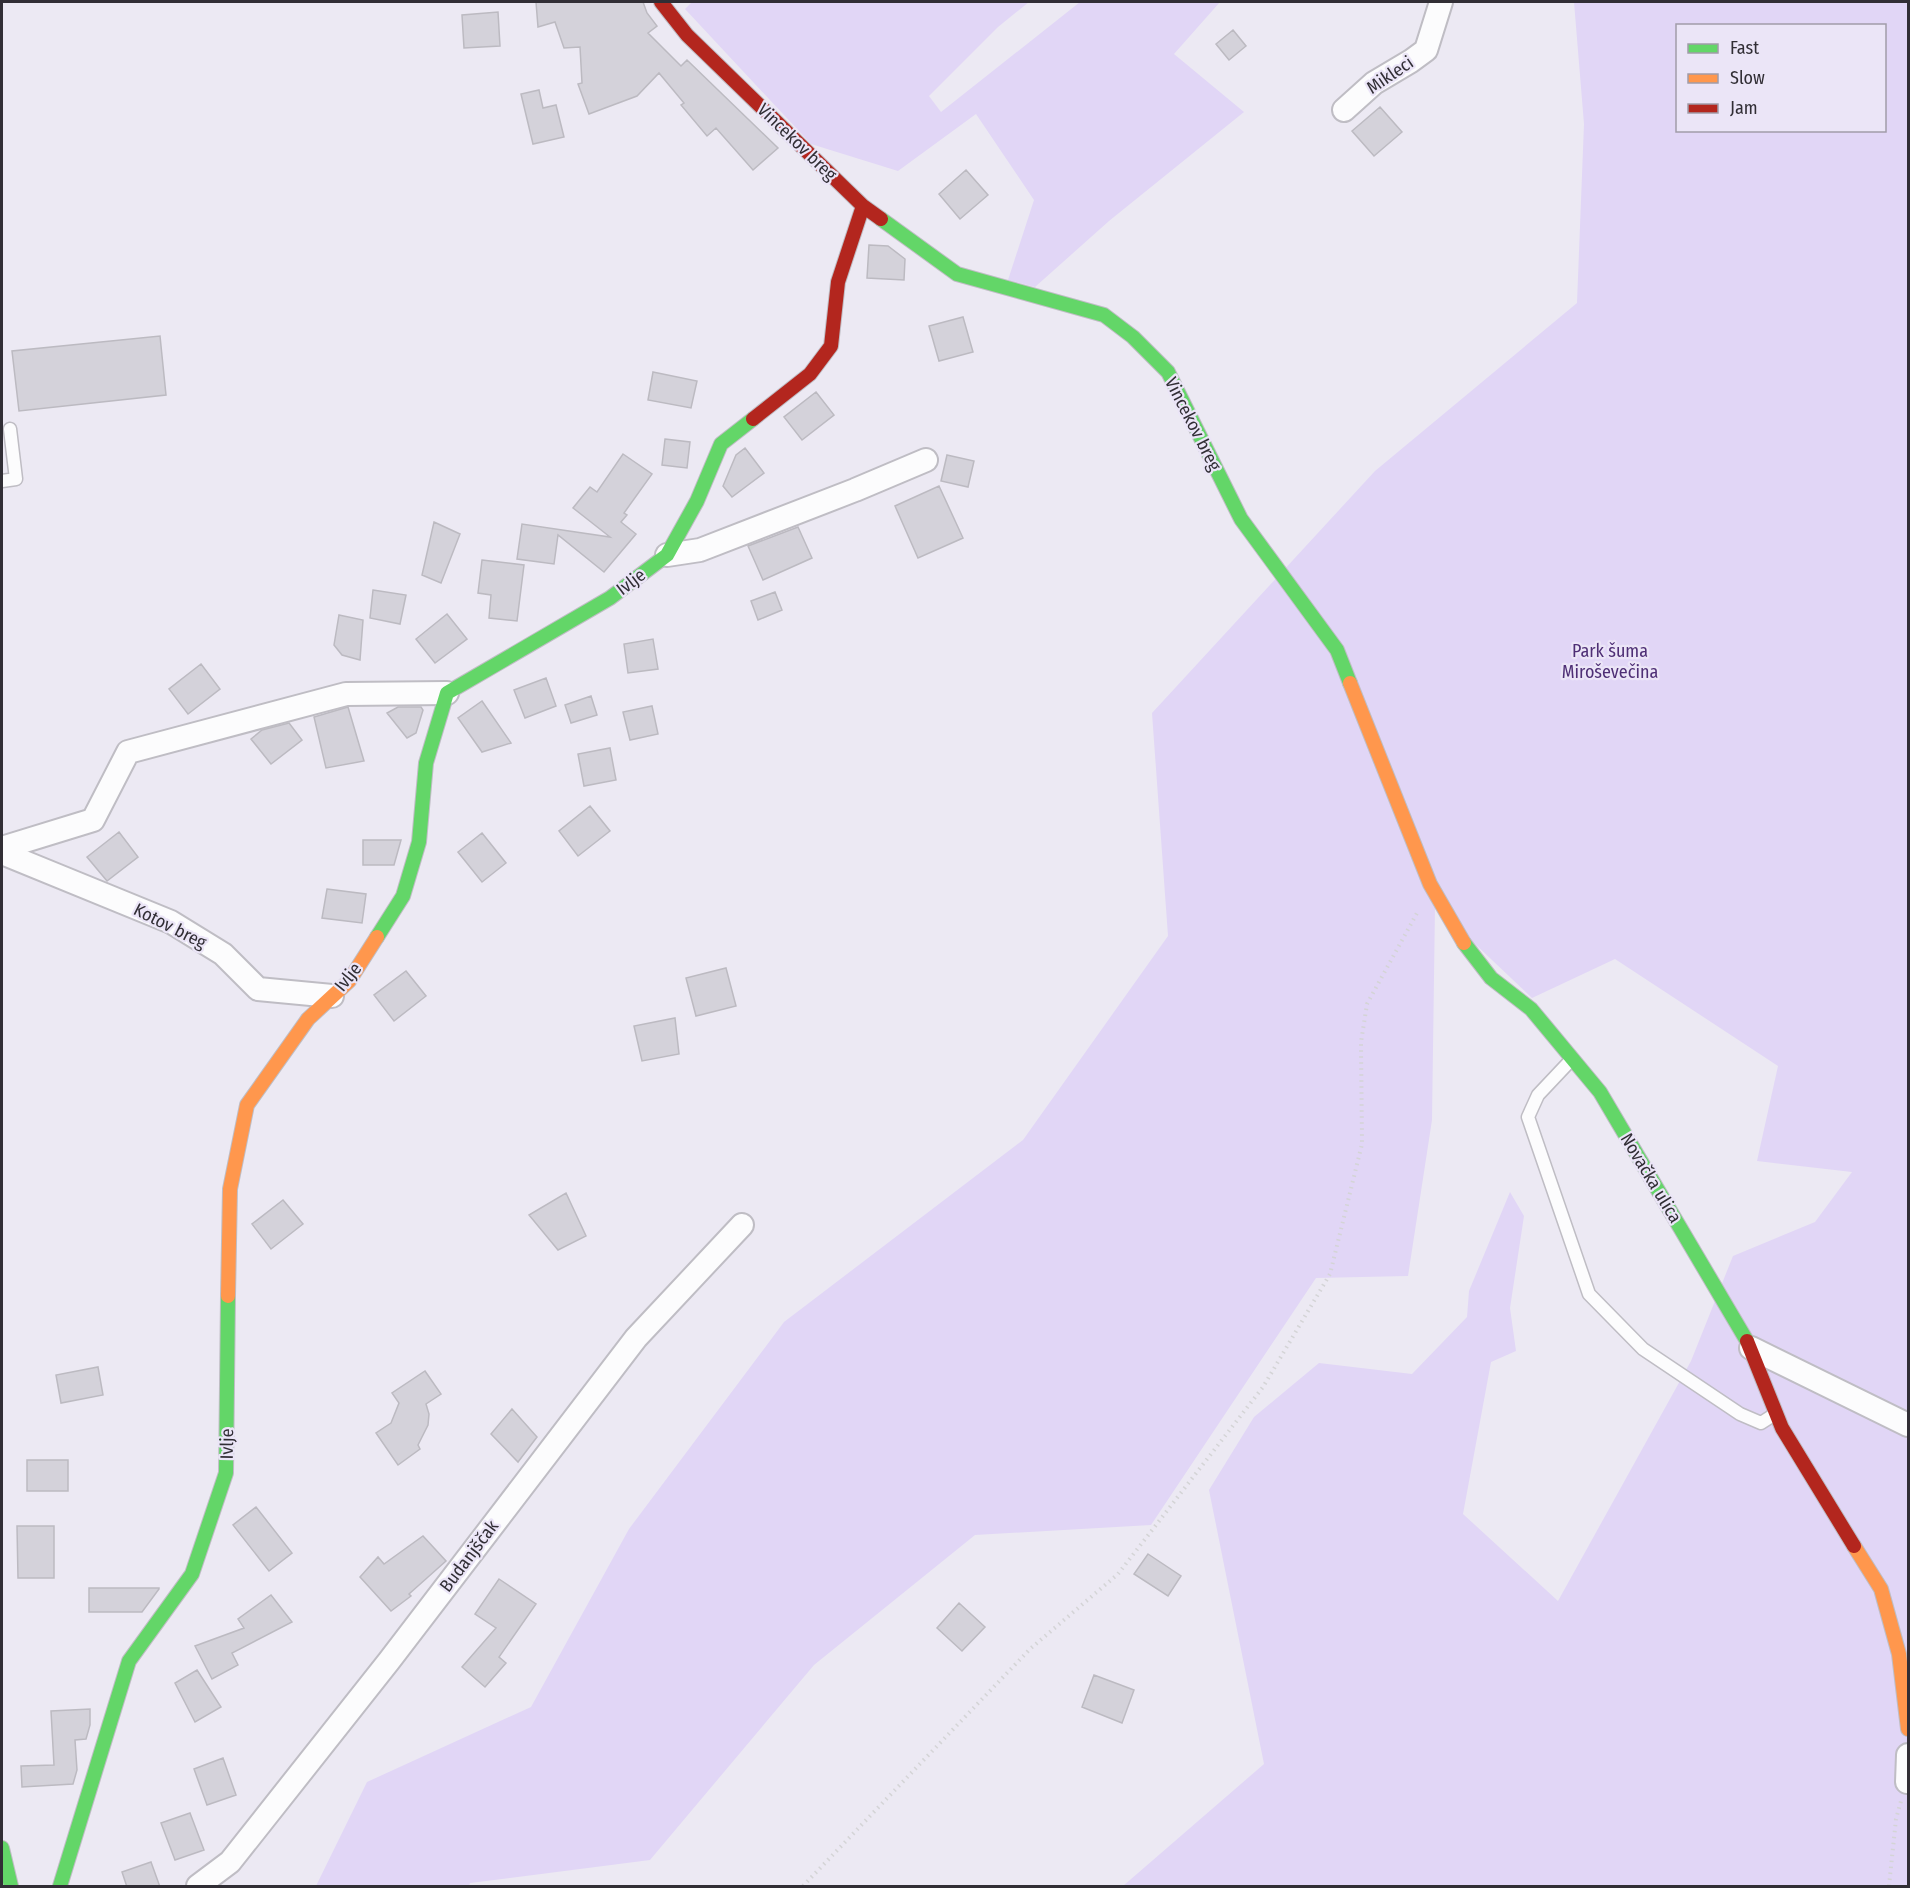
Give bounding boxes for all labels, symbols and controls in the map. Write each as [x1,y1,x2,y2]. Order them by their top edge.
legend [1676,24,1886,132]
text: Fast [1730,37,1759,59]
street label: Mikleci [1362,51,1418,99]
text: Slow [1730,67,1765,89]
text: Jam [1730,97,1758,119]
street label: Vincekov breg [753,99,842,186]
street label: Vincekov breg [1160,374,1226,475]
street label: Ivlje [612,564,650,600]
park label: Park šuma Miroševečina [1562,640,1658,683]
street label: Kotov breg [130,898,211,954]
street label: Ivlje [330,958,366,996]
street label: Novačka ulica [1616,1129,1686,1227]
street label: Ivlje [216,1428,238,1460]
street label: Budanjščak [435,1515,503,1596]

